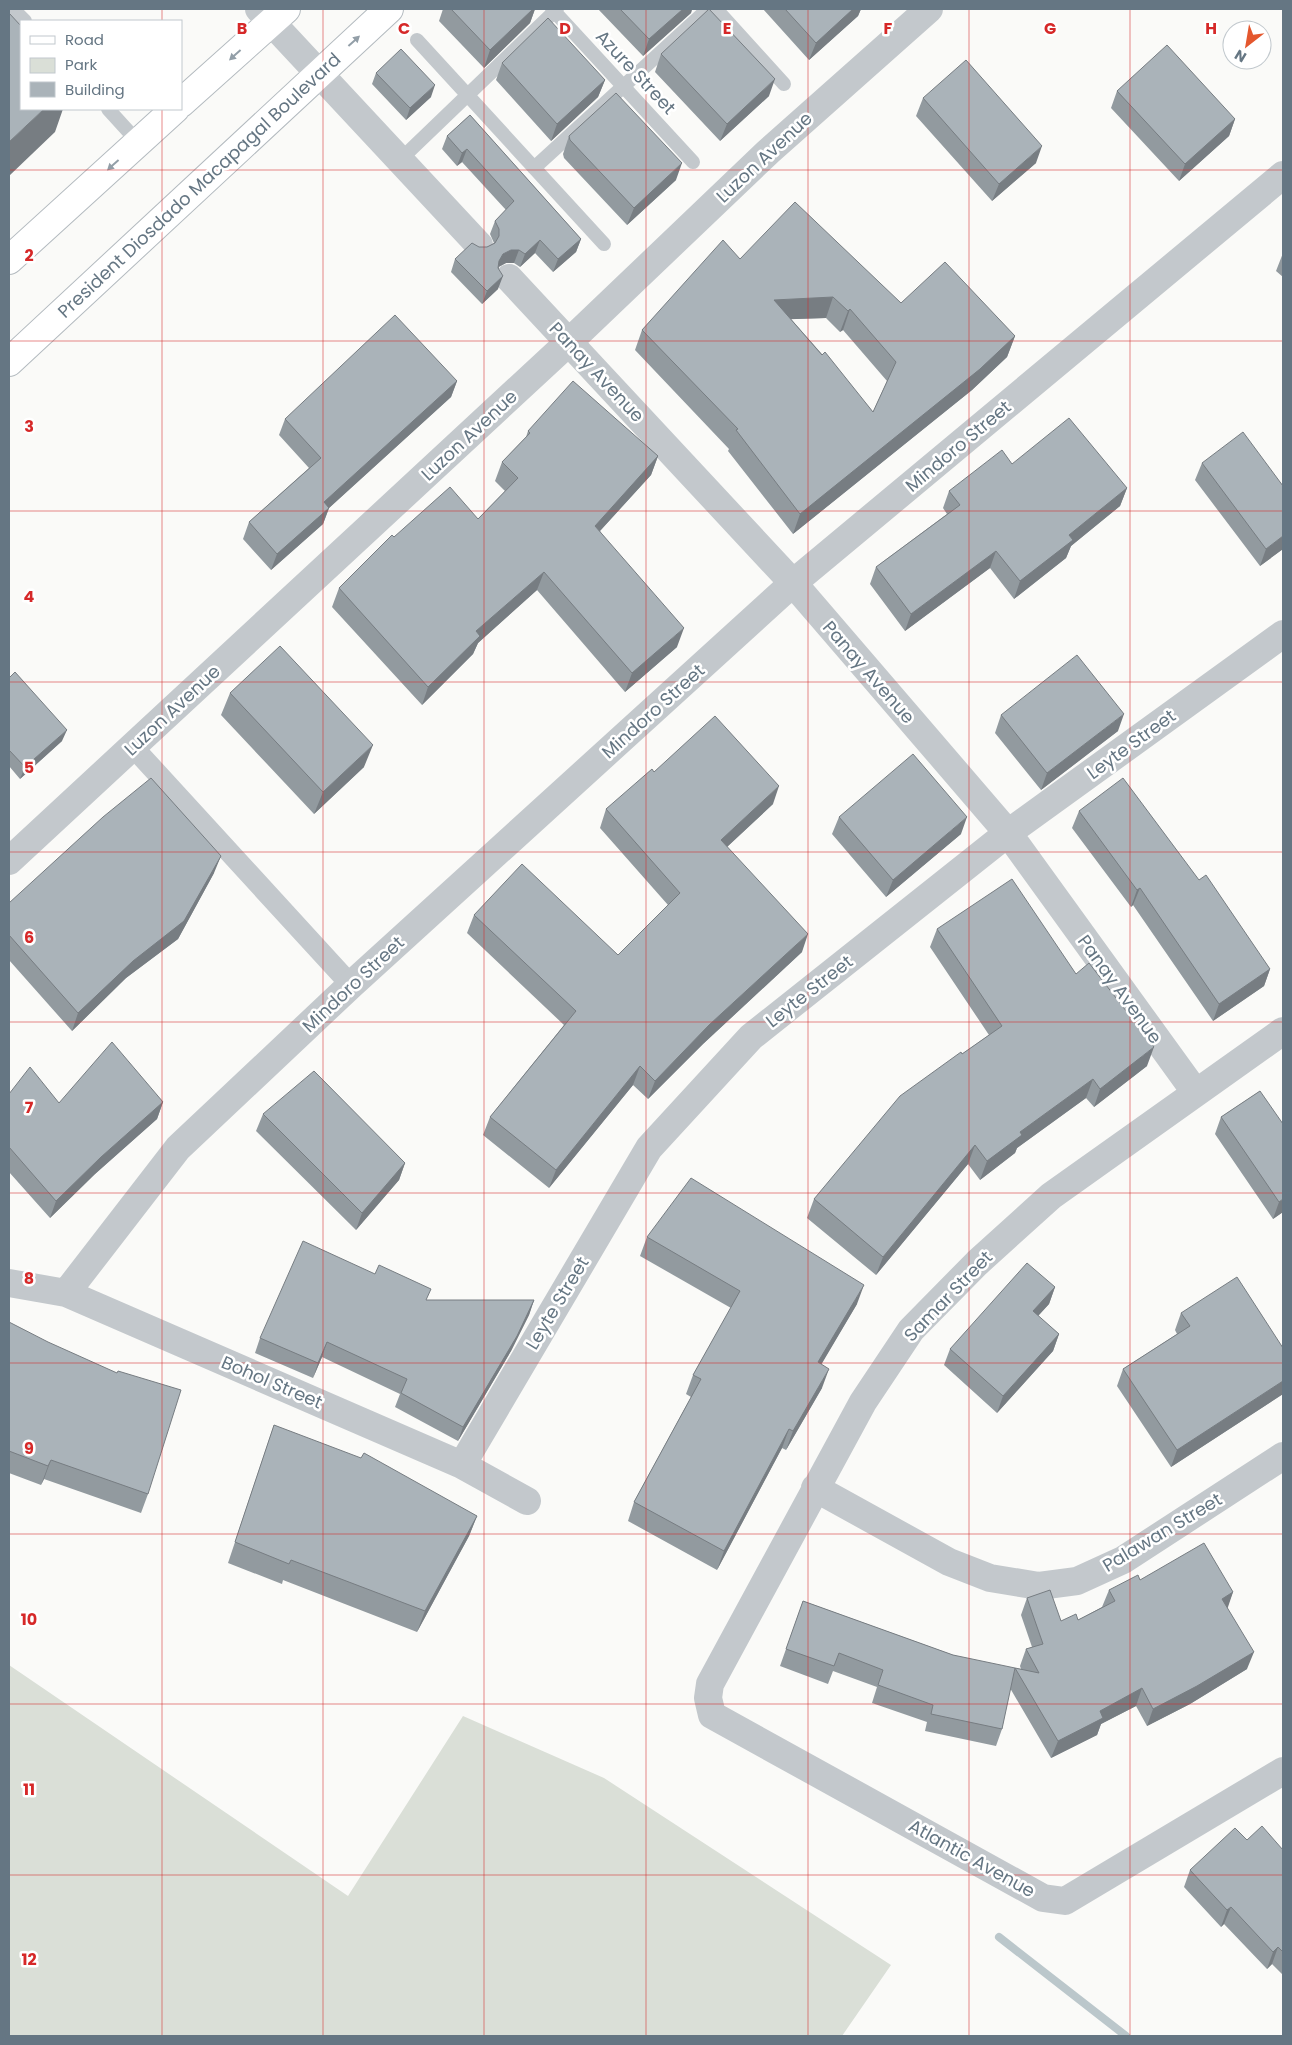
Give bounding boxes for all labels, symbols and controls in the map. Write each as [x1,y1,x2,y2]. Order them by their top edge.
text: B [237,17,247,40]
text: C [398,17,410,40]
text: D [559,17,571,40]
text: E [723,17,731,40]
text: F [884,17,893,40]
text: G [1044,17,1056,40]
text: H [1205,17,1217,40]
legend [20,20,182,110]
north arrow [1222,20,1272,70]
street label: Azure Street [590,24,682,120]
text: Road [65,29,104,50]
one-way arrow [347,35,359,47]
text: N [1231,45,1250,67]
street label: President Diosdado Macapagal Boulevard [52,47,346,323]
one-way arrow [230,49,242,61]
text: Park [65,54,97,75]
text: Building [65,79,125,100]
street label: Luzon Avenue [711,106,817,208]
one-way arrow [108,159,120,171]
text: 2 [24,244,34,267]
street label: Panay Avenue [544,316,650,428]
street label: Luzon Avenue [416,384,522,486]
street label: Mindoro Street [900,394,1016,498]
text: 3 [24,415,34,438]
text: 4 [24,585,35,608]
street label: Panay Avenue [817,615,921,729]
street label: Mindoro Street [596,658,710,764]
street label: Luzon Avenue [119,659,225,761]
street label: Leyte Street [1081,703,1181,785]
text: 5 [24,756,34,779]
text: 6 [24,926,34,949]
street label: Mindoro Street [297,930,409,1038]
street label: Panay Avenue [1072,930,1168,1048]
street label: Leyte Street [760,949,858,1033]
text: 7 [25,1096,34,1119]
street label: Samar Street [898,1245,998,1347]
street label: Leyte Street [519,1252,595,1354]
text: 8 [24,1267,34,1290]
street label: Bohol Street [218,1349,326,1415]
text: 9 [24,1437,34,1460]
street label: Palawan Street [1098,1486,1226,1578]
text: 10 [21,1608,37,1631]
text: 11 [23,1778,35,1801]
street label: Atlantic Avenue [904,1813,1040,1903]
text: 12 [21,1948,37,1971]

